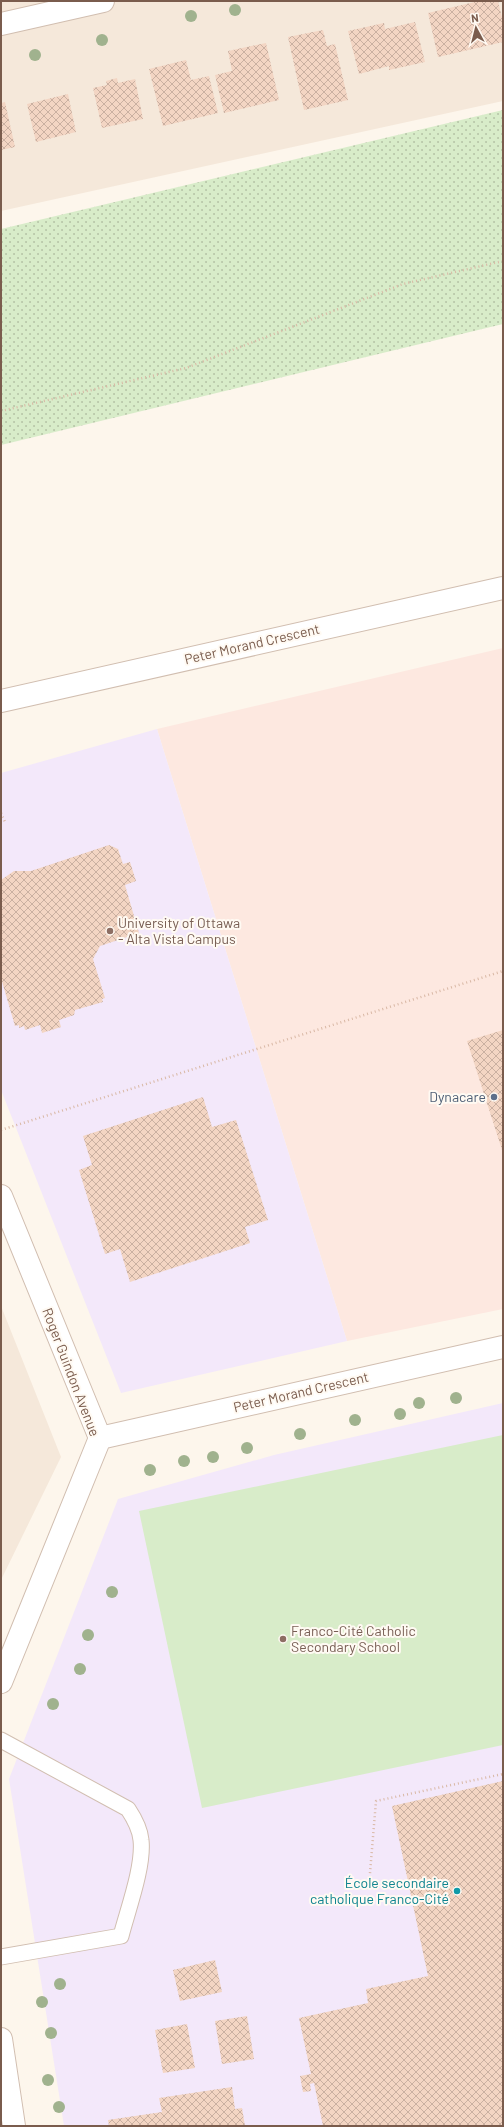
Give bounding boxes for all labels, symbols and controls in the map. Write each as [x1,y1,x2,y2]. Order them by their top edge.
north arrow [456,8,496,48]
text: N [470,11,479,24]
street label: Peter Morand Crescent [183,620,321,667]
place label: University of Ottawa - Alta Vista Campus [118,914,240,947]
marker: University of Ottawa - Alta Vista Campus [105,926,115,936]
place label: Dynacare [429,1088,486,1105]
marker: Dynacare [489,1092,499,1102]
street label: Roger Guindon Avenue [39,1305,104,1438]
street label: Peter Morand Crescent [232,1368,370,1415]
place label: Franco-Cité Catholic Secondary School [291,1622,416,1655]
marker: Franco-Cité Catholic Secondary School [278,1634,288,1644]
place label: École secondaire catholique Franco-Cité [310,1874,449,1907]
marker: École secondaire catholique Franco-Cité [452,1886,462,1896]

